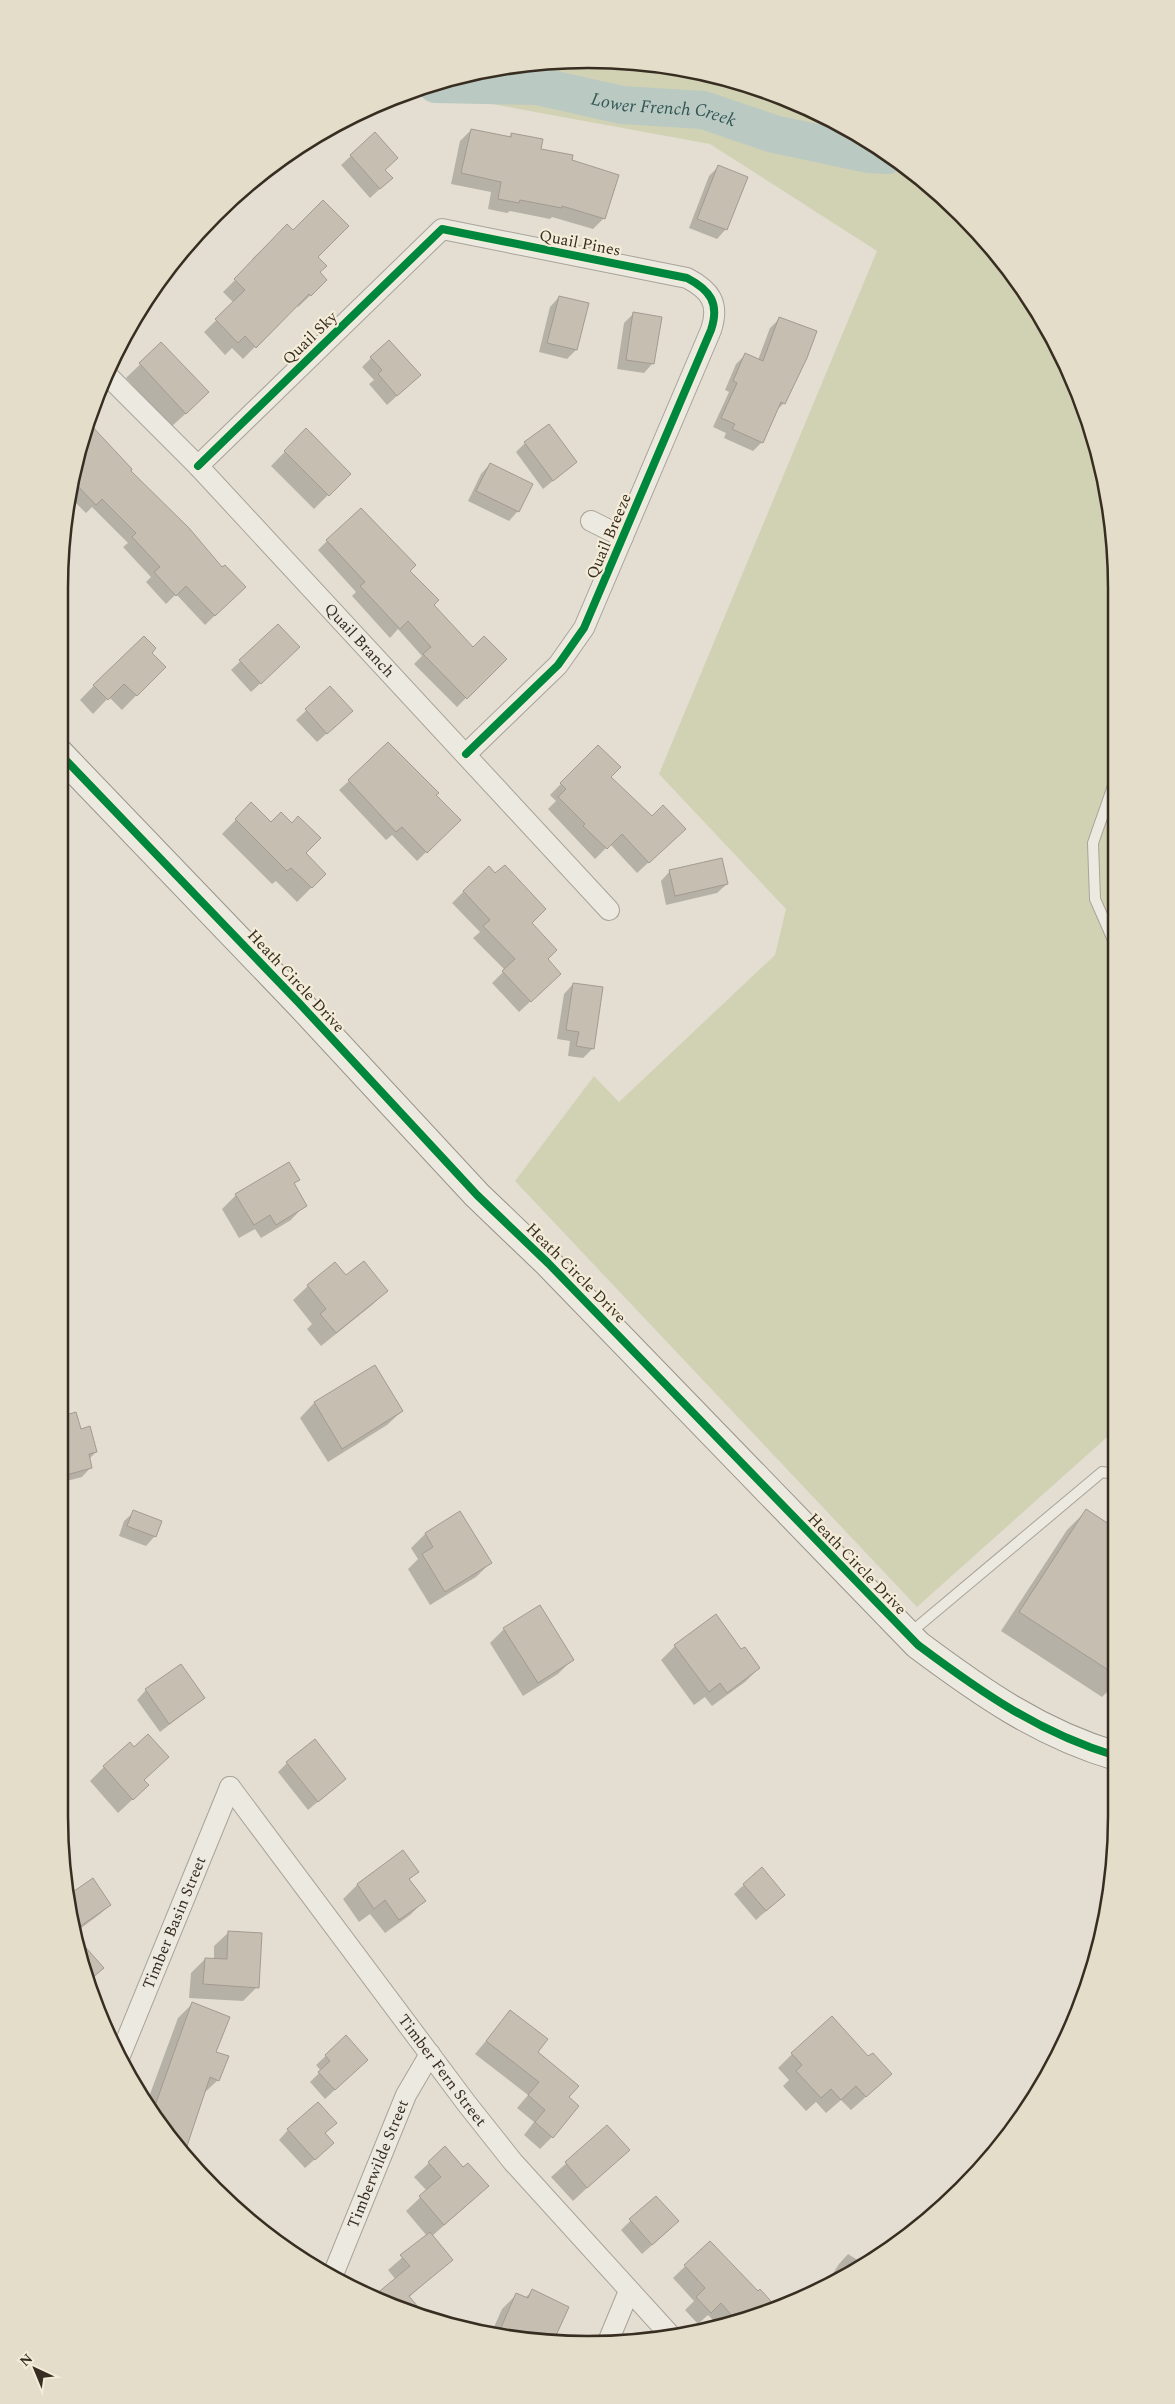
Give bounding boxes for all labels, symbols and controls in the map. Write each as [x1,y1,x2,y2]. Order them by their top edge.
water label: Lower French Creek [588,85,740,134]
street label: Quail Pines [537,223,623,263]
street label: Quail Sky [277,305,344,370]
street label: Quail Breeze [580,489,638,583]
street label: Quail Branch [318,597,400,683]
street label: Heath Circle Drive [242,924,350,1038]
street label: Heath Circle Drive [520,1217,632,1329]
street label: Heath Circle Drive [802,1508,912,1620]
street label: Timber Basin Street [136,1852,213,1993]
street label: Timber Fern Street [392,2009,493,2132]
street label: Timberwilde Street [341,2096,415,2232]
north arrow [10,2344,60,2394]
text: N [15,2348,38,2372]

